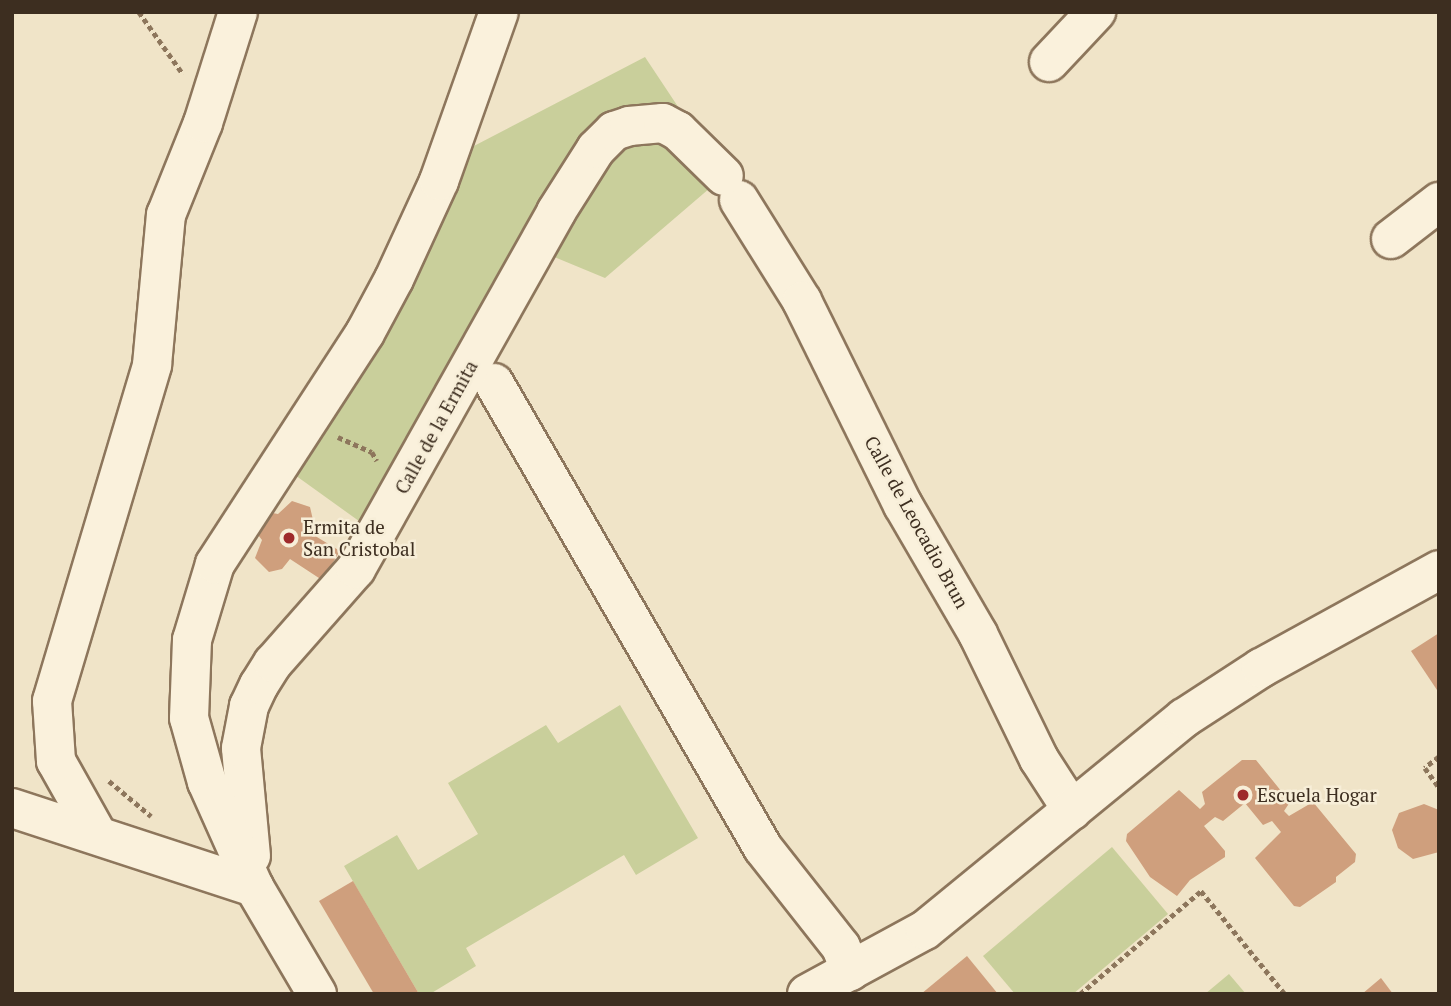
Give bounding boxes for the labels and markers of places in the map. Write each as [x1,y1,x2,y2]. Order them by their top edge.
place label: Ermita de San Cristobal [303,516,415,560]
marker: Ermita de San Cristobal [281,530,297,546]
place label: Escuela Hogar [1257,784,1377,806]
marker: Escuela Hogar [1235,787,1251,803]

